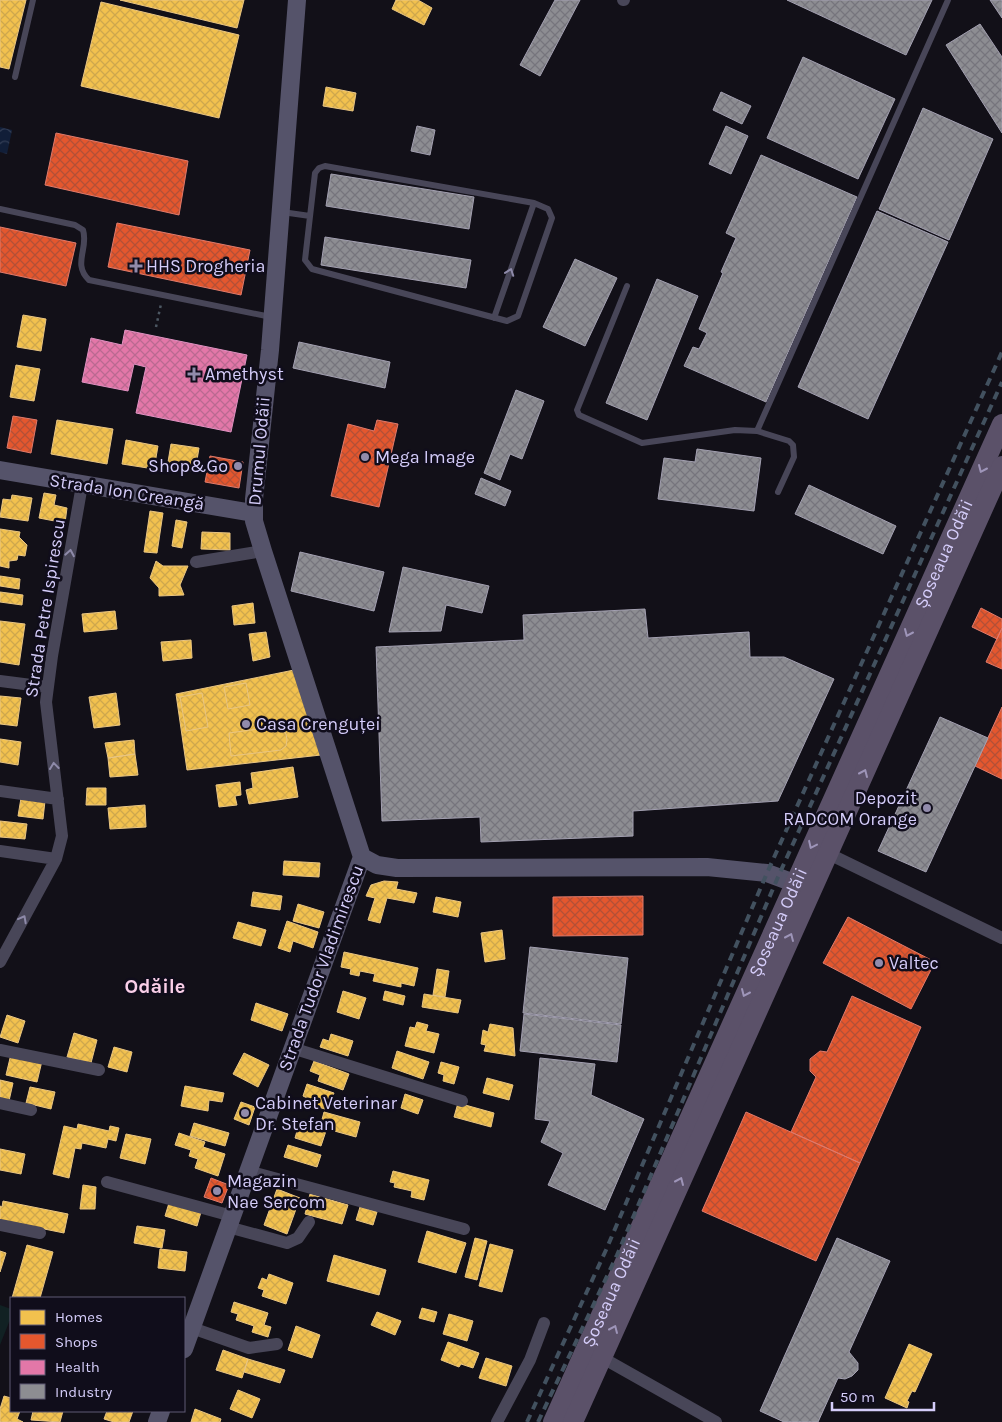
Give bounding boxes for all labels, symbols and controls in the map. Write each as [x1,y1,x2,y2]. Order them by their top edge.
place label: HHS Drogheria [146,255,266,277]
marker: HHS Drogheria [130,260,142,272]
one-way arrow [504,268,514,277]
place label: Amethyst [205,363,284,385]
marker: Amethyst [187,367,201,381]
street label: Drumul Odăii [243,396,275,506]
place label: Mega Image [375,446,475,468]
marker: Mega Image [359,451,371,463]
place label: Shop&Go [148,455,228,477]
marker: Shop&Go [232,460,244,472]
one-way arrow [977,464,988,473]
street label: Strada Ion Creangă [48,469,206,515]
street label: Șoseaua Odăii [909,496,978,612]
street label: Strada Petre Ispirescu [20,517,70,699]
one-way arrow [64,549,74,558]
one-way arrow [903,628,914,637]
place label: Casa Crenguței [256,713,381,735]
marker: Casa Crenguței [240,718,252,730]
one-way arrow [49,762,60,770]
one-way arrow [857,769,868,778]
place label: Depozit RADCOM Orange [783,787,917,830]
marker: Depozit RADCOM Orange [921,802,933,814]
one-way arrow [808,839,818,848]
street label: Strada Tudor Vladimirescu [273,862,369,1074]
street label: Șoseaua Odăii [744,864,812,980]
one-way arrow [17,915,27,924]
one-way arrow [784,933,794,942]
place label: Valtec [889,952,939,974]
marker: Valtec [873,957,885,969]
district label: Odăile [125,975,185,998]
one-way arrow [741,988,752,997]
place label: Cabinet Veterinar Dr. Stefan [255,1092,398,1135]
marker: Cabinet Veterinar Dr. Stefan [239,1107,251,1119]
place label: Magazin Nae Sercom [227,1170,325,1213]
one-way arrow [674,1177,685,1186]
marker: Magazin Nae Sercom [211,1185,223,1197]
street label: Șoseaua Odăii [577,1234,645,1351]
legend [10,1297,185,1412]
text: Homes [55,1308,103,1326]
one-way arrow [608,1325,618,1334]
text: Shops [55,1333,98,1351]
text: Health [55,1358,100,1376]
scale bar [832,1380,934,1412]
text: Industry [55,1383,112,1401]
text: 50 m [840,1388,875,1406]

